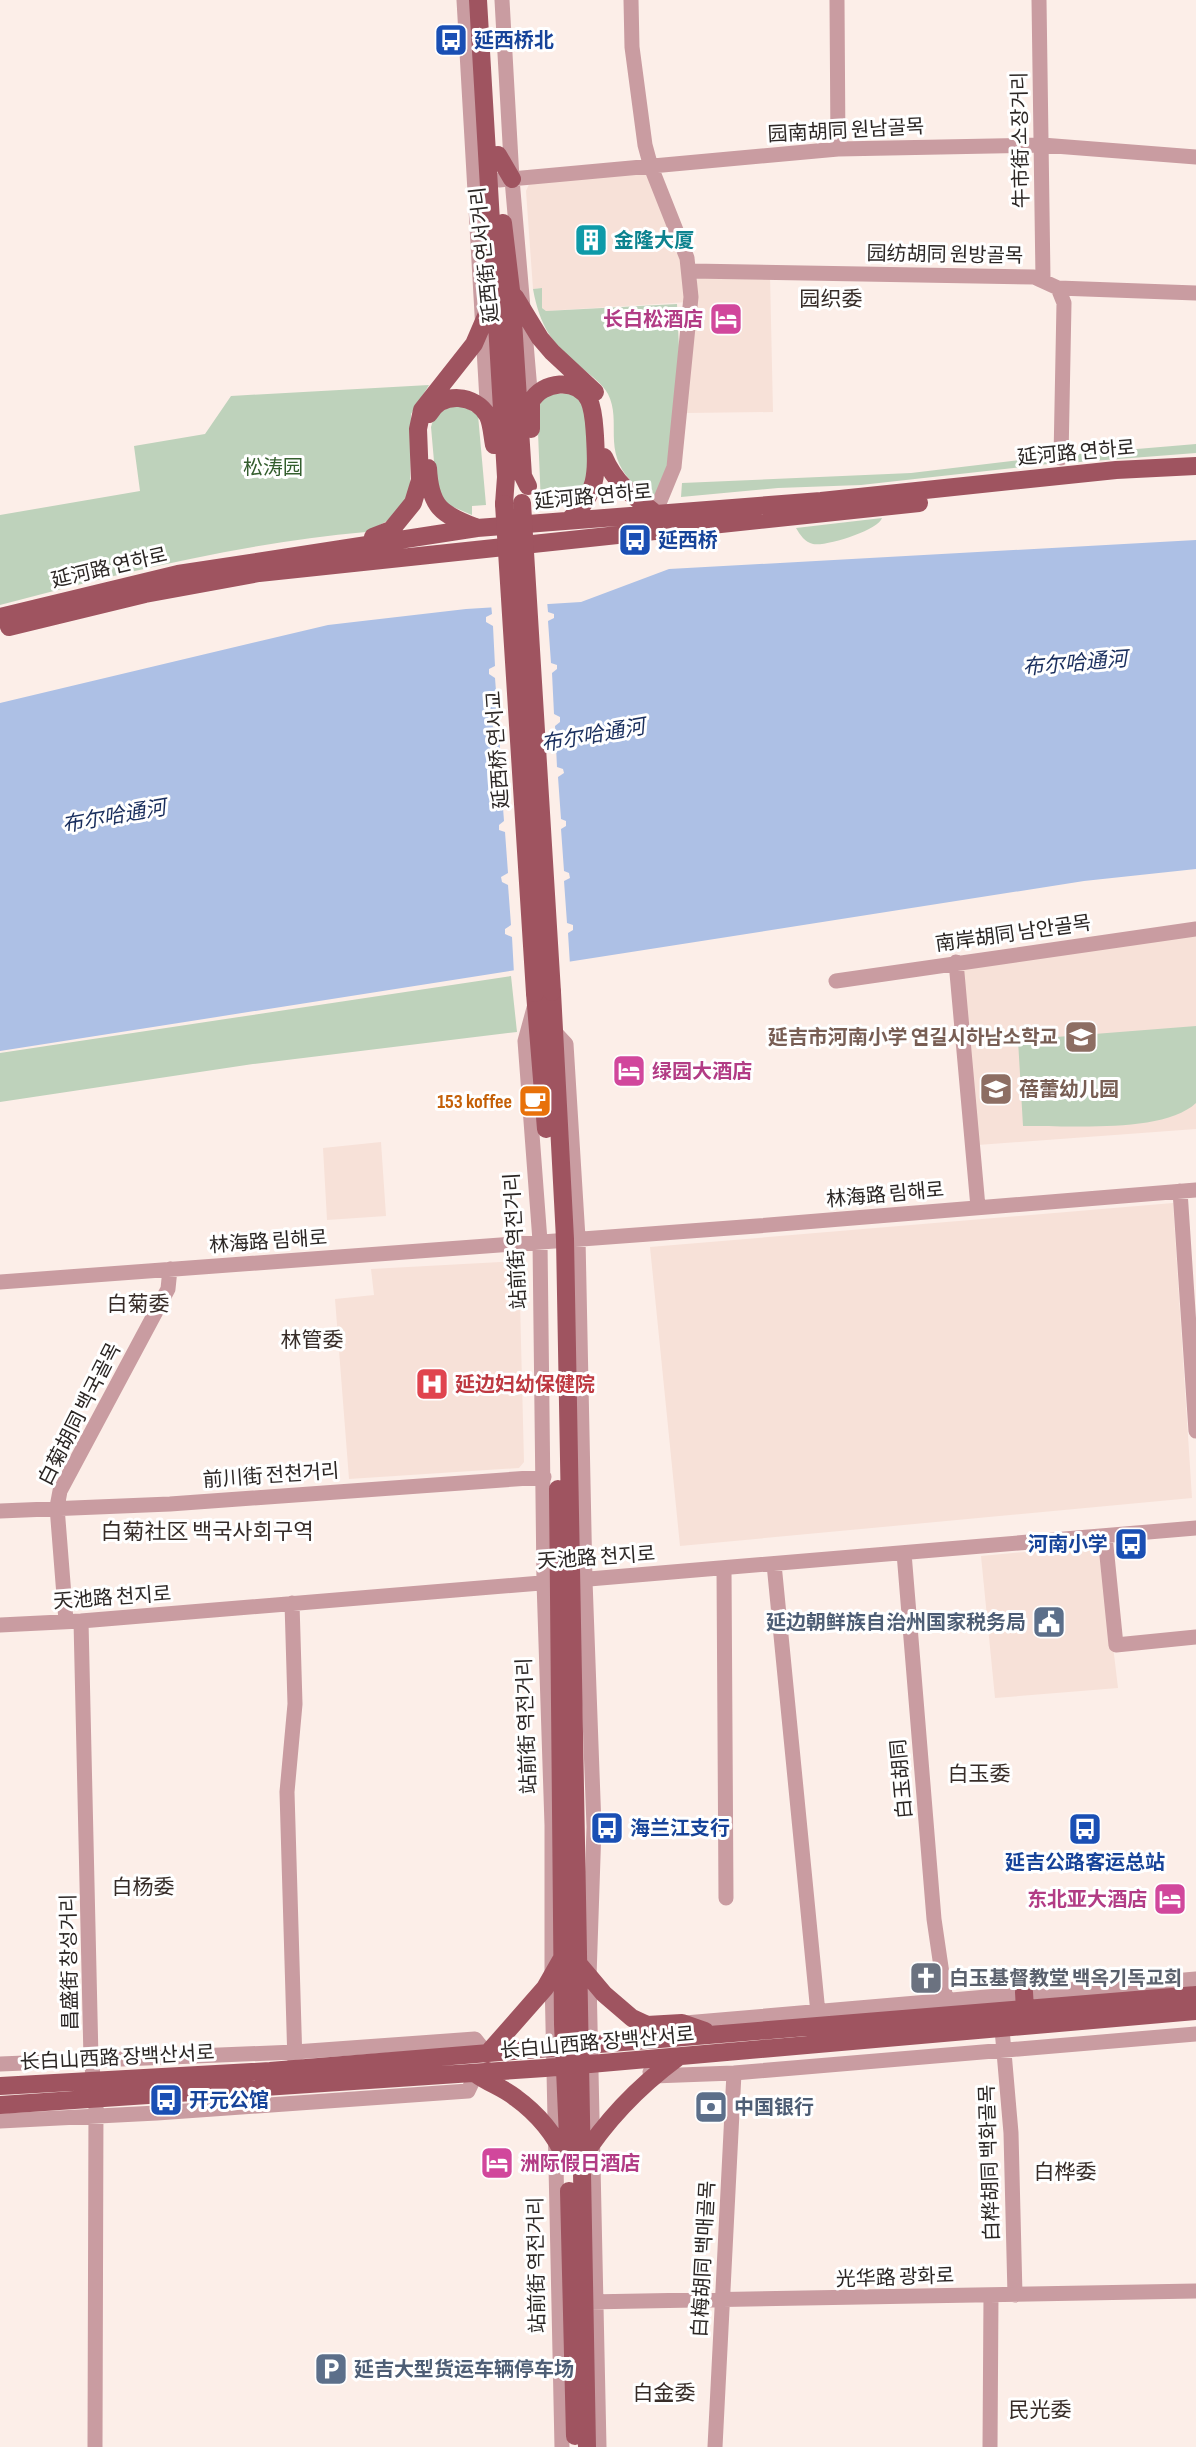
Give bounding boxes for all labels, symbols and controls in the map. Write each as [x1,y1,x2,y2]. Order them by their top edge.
bus stop icon: 延西桥北 [433,22,469,58]
place label: 延西桥北 [474,29,554,53]
street label: 牛市街 소장거리 [1008,71,1034,209]
street label: 园南胡同 원남골목 [767,115,925,147]
street label: 延西街 연서거리 [466,186,504,324]
building icon: 金隆大厦 [573,222,609,258]
place label: 金隆大厦 [614,229,694,253]
street label: 园纺胡同 원방골목 [866,242,1024,268]
district label: 园织委 [800,287,863,312]
hotel icon: 长白松酒店 [708,301,744,337]
place label: 长白松酒店 [603,308,703,332]
street label: 延河路 연하로 [1016,436,1136,470]
park label: 松涛园 [243,456,303,480]
street label: 延河路 연하로 [533,480,653,514]
bus stop icon: 延西桥 [617,522,653,558]
place label: 延西桥 [658,529,718,553]
street label: 延河路 연하로 [49,543,170,593]
water label: 布尔哈通河 [1022,646,1132,681]
street label: 延西桥 연서교 [482,690,514,810]
water label: 布尔哈通河 [539,713,651,757]
water label: 布尔哈通河 [60,794,172,838]
street label: 南岸胡同 남안골목 [934,911,1092,957]
school or university icon: 延吉市河南小学 연길시하남소학교 [1063,1019,1099,1055]
place label: 延吉市河南小学 연길시하남소학교 [768,1026,1058,1050]
hotel icon: 绿园大酒店 [611,1053,647,1089]
place label: 绿园大酒店 [652,1060,752,1084]
school or university icon: 蓓蕾幼儿园 [978,1071,1014,1107]
place label: 蓓蕾幼儿园 [1019,1078,1119,1102]
cafe icon: 153 koffee [517,1083,553,1119]
place label: 153 koffee [437,1090,512,1114]
street label: 站前街 역전거리 [500,1172,532,1310]
street label: 林海路 림해로 [825,1178,945,1212]
street label: 林海路 림해로 [208,1226,328,1258]
district label: 白菊委 [107,1292,170,1317]
district label: 林管委 [281,1328,344,1353]
street label: 白菊胡同 백국골목 [34,1339,126,1490]
hospital icon: 延边妇幼保健院 [414,1366,450,1402]
place label: 延边妇幼保健院 [455,1373,595,1397]
street label: 前川街 전천거리 [202,1459,340,1493]
district label: 白菊社区 백국사회구역 [101,1519,313,1546]
bus stop icon: 河南小学 [1113,1526,1149,1562]
place label: 河南小学 [1028,1533,1108,1557]
street label: 天池路 천지로 [536,1542,656,1574]
street label: 天池路 천지로 [52,1582,172,1614]
public building icon: 延边朝鲜族自治州国家税务局 [1031,1604,1067,1640]
place label: 延边朝鲜族自治州国家税务局 [766,1611,1026,1635]
street label: 站前街 역전거리 [513,1657,541,1795]
street label: 白玉胡同 [887,1738,917,1820]
district label: 白玉委 [948,1762,1011,1787]
bus stop icon: 海兰江支行 [589,1810,625,1846]
bus stop icon: 延吉公路客运总站 [1067,1811,1103,1847]
place label: 海兰江支行 [630,1817,730,1841]
place label: 延吉公路客运总站 [1005,1851,1165,1875]
district label: 白杨委 [112,1875,175,1900]
hotel icon: 东北亚大酒店 [1152,1881,1188,1917]
place label: 东北亚大酒店 [1027,1888,1147,1912]
street label: 昌盛街 창성거리 [57,1893,83,2031]
church icon: 白玉基督教堂 백옥기독교회 [908,1960,944,1996]
place label: 白玉基督教堂 백옥기독교회 [949,1967,1183,1991]
street label: 长白山西路 장백산서로 [499,2023,695,2063]
street label: 长白山西路 장백산서로 [19,2041,215,2075]
bus stop icon: 开元公馆 [148,2082,184,2118]
street label: 白桦胡同 백화골목 [975,2084,1005,2242]
place label: 开元公馆 [189,2089,269,2113]
bank icon: 中国银行 [693,2089,729,2125]
place label: 中国银行 [734,2096,814,2120]
hotel icon: 洲际假日酒店 [479,2145,515,2181]
place label: 洲际假日酒店 [520,2152,640,2176]
district label: 白桦委 [1034,2160,1097,2185]
street label: 白梅胡同 백매골목 [688,2180,720,2338]
street label: 站前街 역전거리 [524,2196,550,2334]
street label: 光华路 광화로 [835,2264,955,2292]
parking icon: 延吉大型货运车辆停车场 [313,2351,349,2387]
place label: 延吉大型货运车辆停车场 [354,2358,574,2382]
district label: 白金委 [633,2381,696,2406]
district label: 民光委 [1009,2398,1072,2423]

